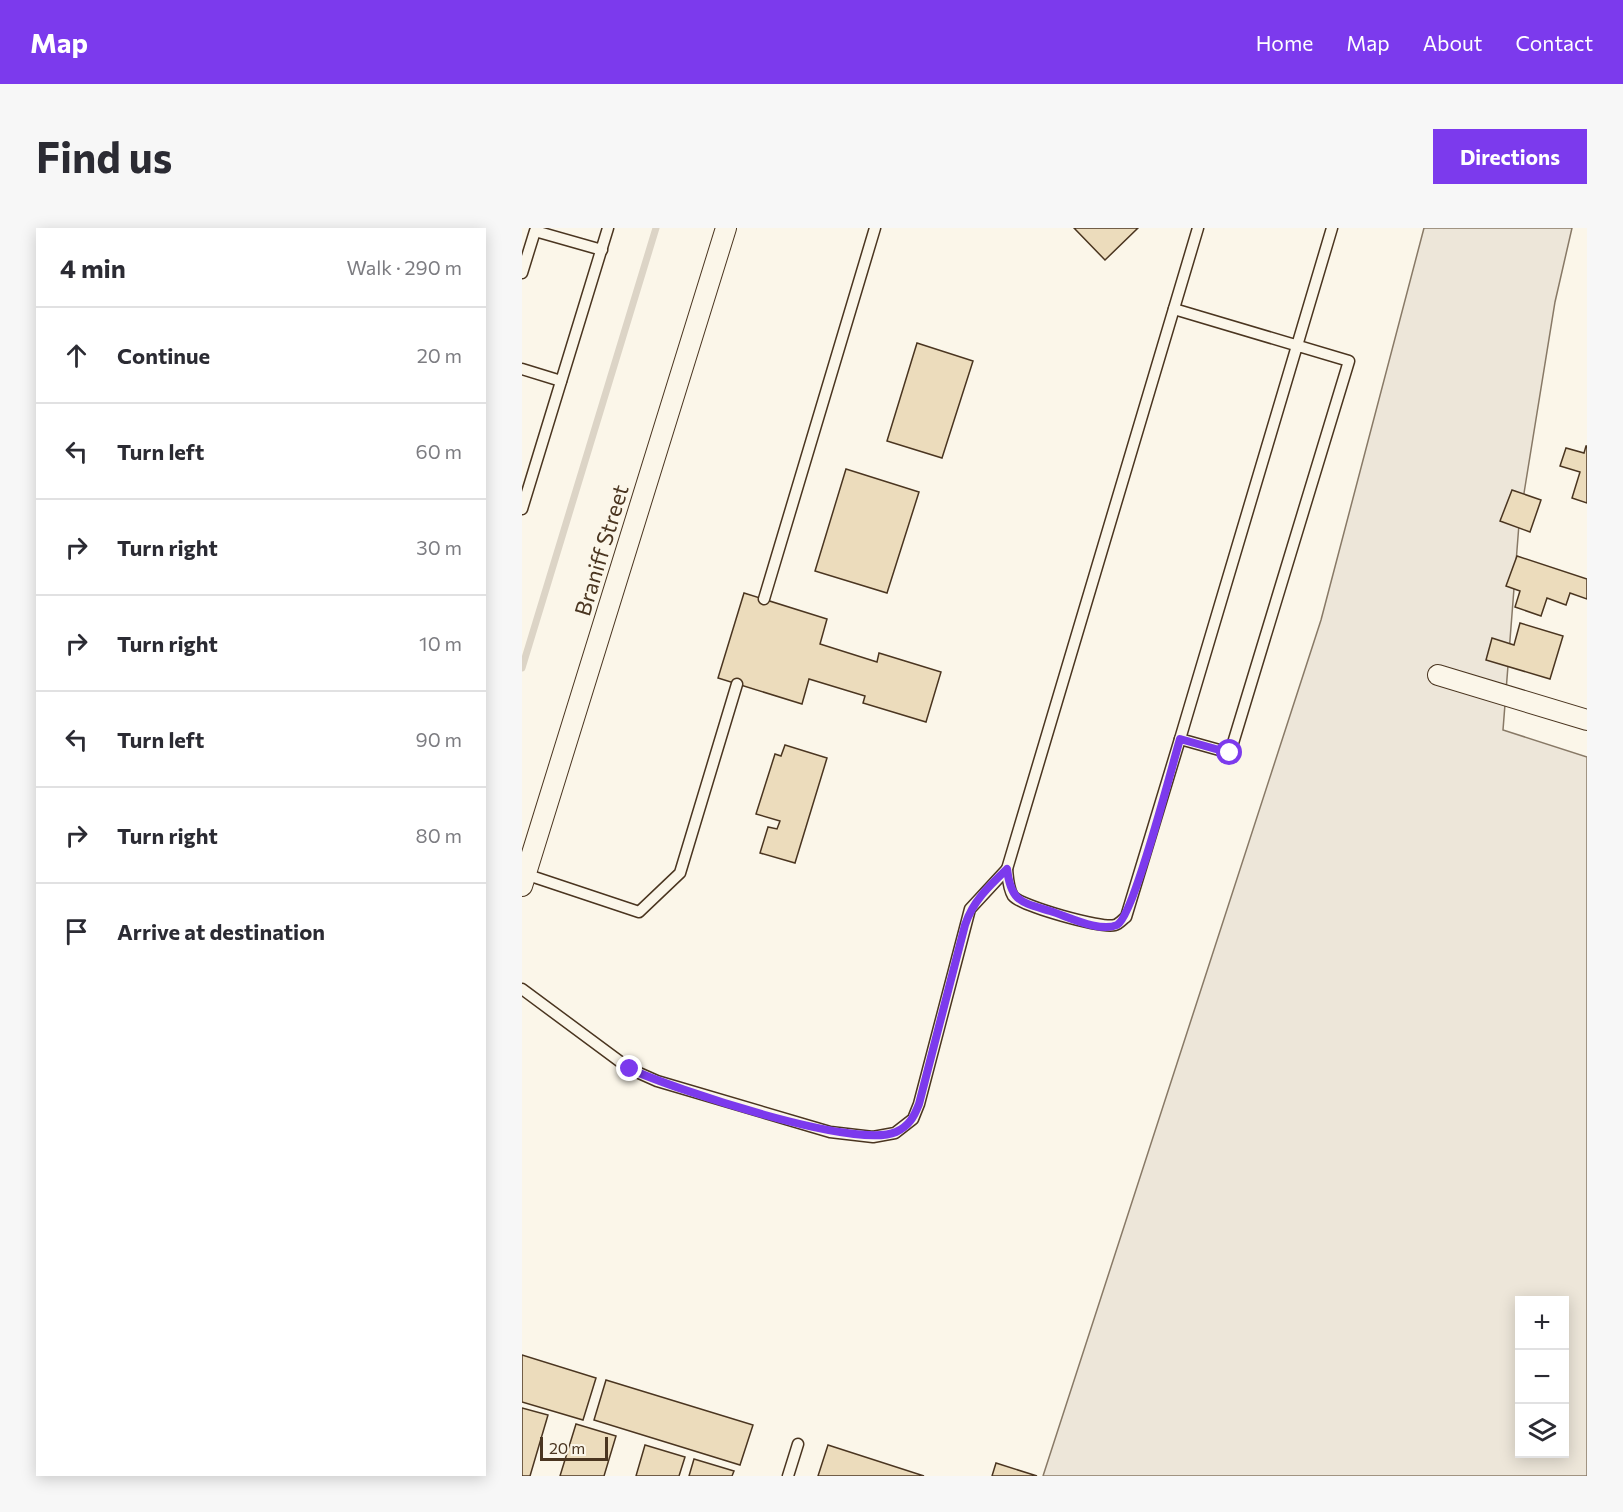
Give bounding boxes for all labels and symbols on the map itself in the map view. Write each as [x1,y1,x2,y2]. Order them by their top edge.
street label: Braniff Street [568,481,634,619]
route start [1216,739,1242,765]
route end [616,1055,642,1081]
scale bar [540,1434,608,1462]

